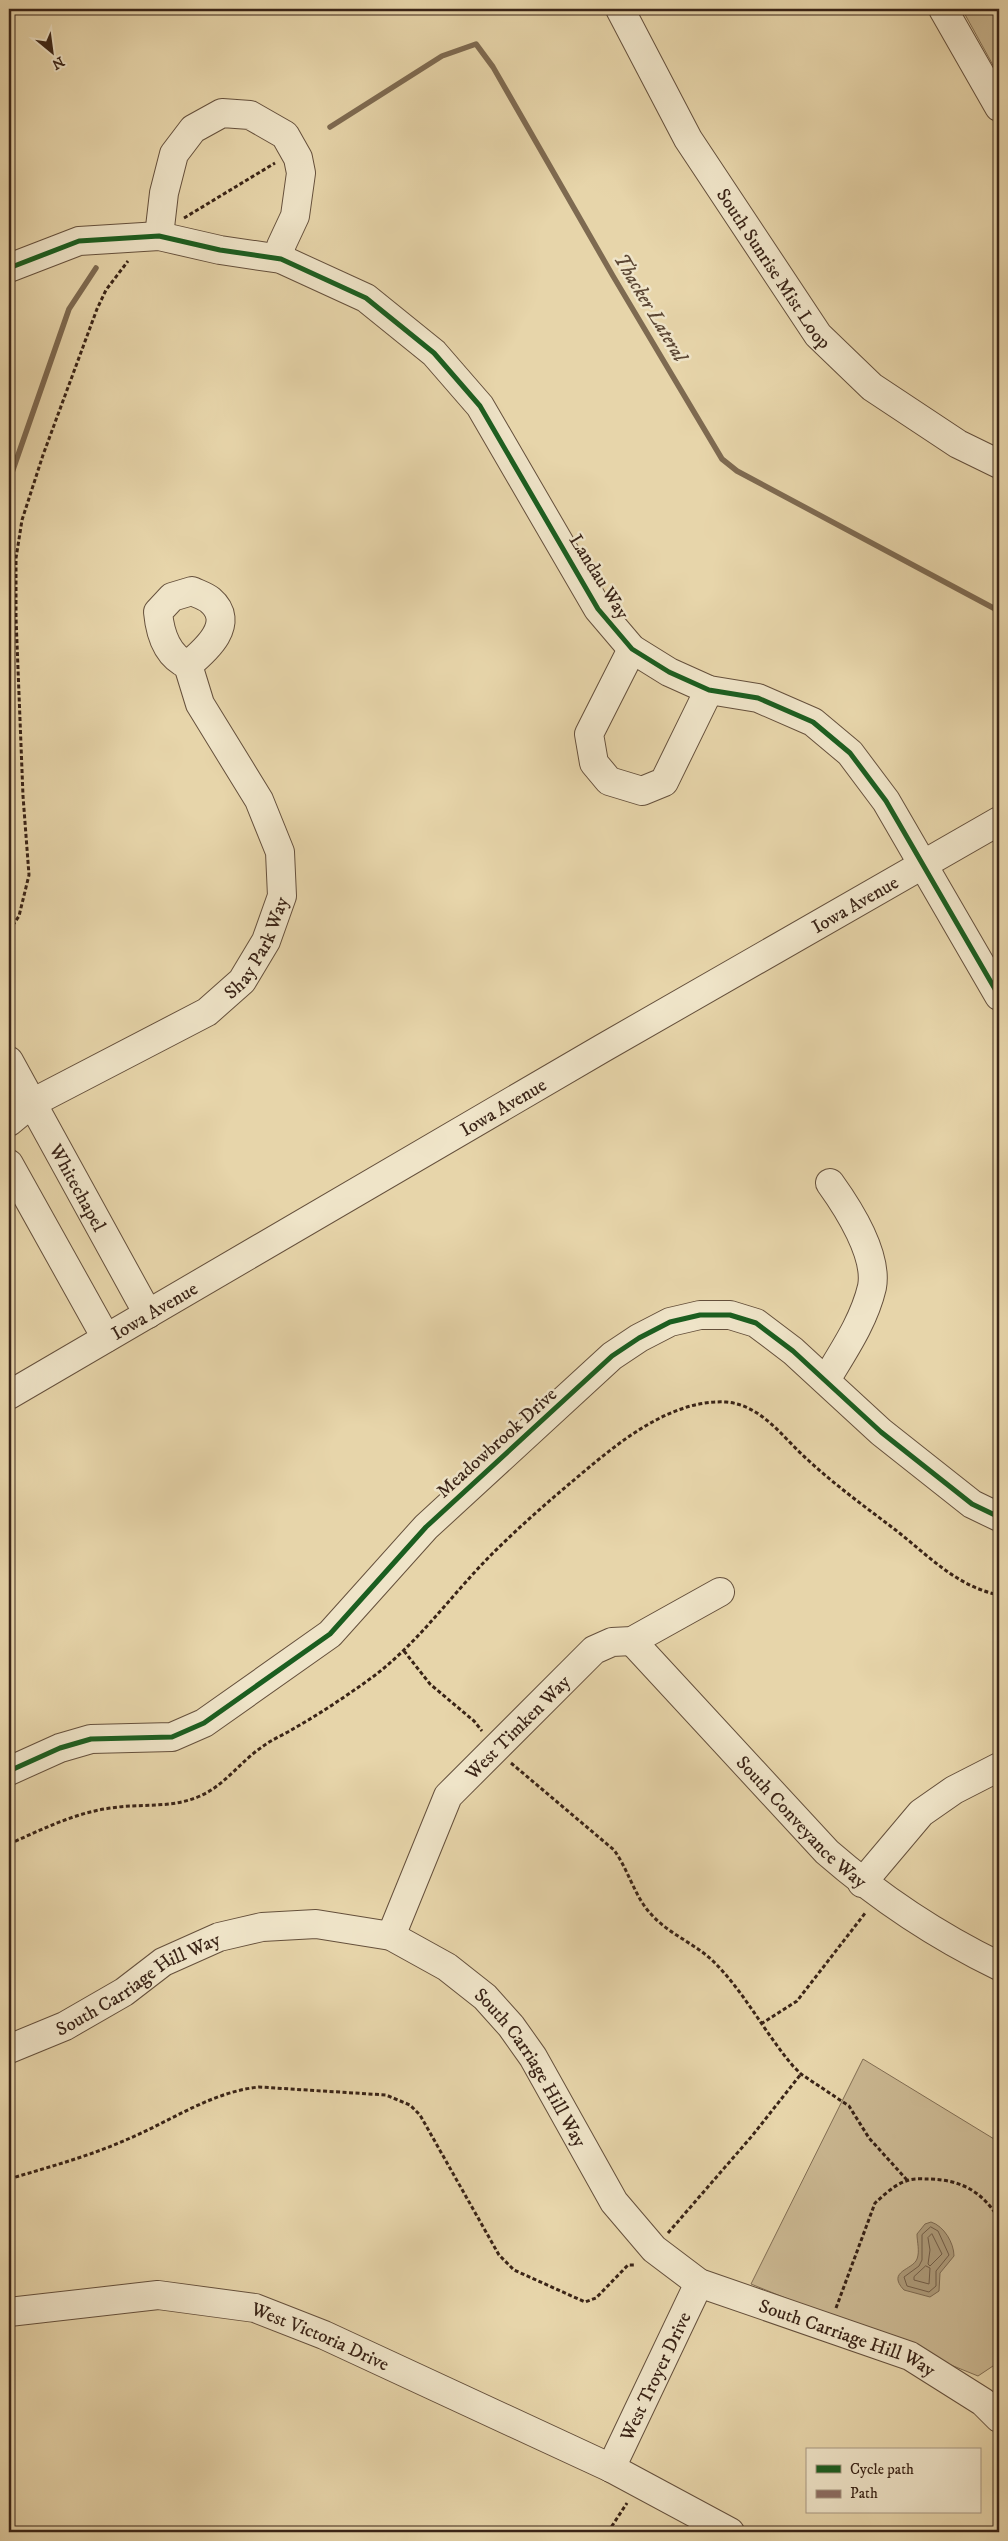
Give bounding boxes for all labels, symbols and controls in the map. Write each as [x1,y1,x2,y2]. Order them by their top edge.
north arrow [28,28,78,78]
text: N [48,52,67,73]
street label: South Sunrise Mist Loop [711,184,835,354]
water label: Thacker Lateral [608,249,693,368]
street label: Landau Way [564,530,634,624]
street label: Iowa Avenue [808,871,903,939]
street label: Shay Park Way [220,893,294,1005]
street label: Iowa Avenue [456,1074,551,1142]
street label: Whitechapel [43,1139,110,1236]
street label: Iowa Avenue [108,1277,202,1346]
street label: Meadowbrook Drive [432,1383,562,1503]
street label: West Timken Way [460,1670,576,1786]
street label: South Conveyance Way [731,1751,872,1894]
street label: South Carriage Hill Way [53,1928,225,2042]
street label: South Carriage Hill Way [470,1983,591,2152]
street label: South Carriage Hill Way [756,2295,940,2383]
street label: West Victoria Drive [247,2297,393,2377]
street label: West Troyer Drive [615,2308,697,2446]
legend [806,2448,980,2514]
text: Cycle path [850,2460,914,2479]
text: Path [850,2484,878,2503]

